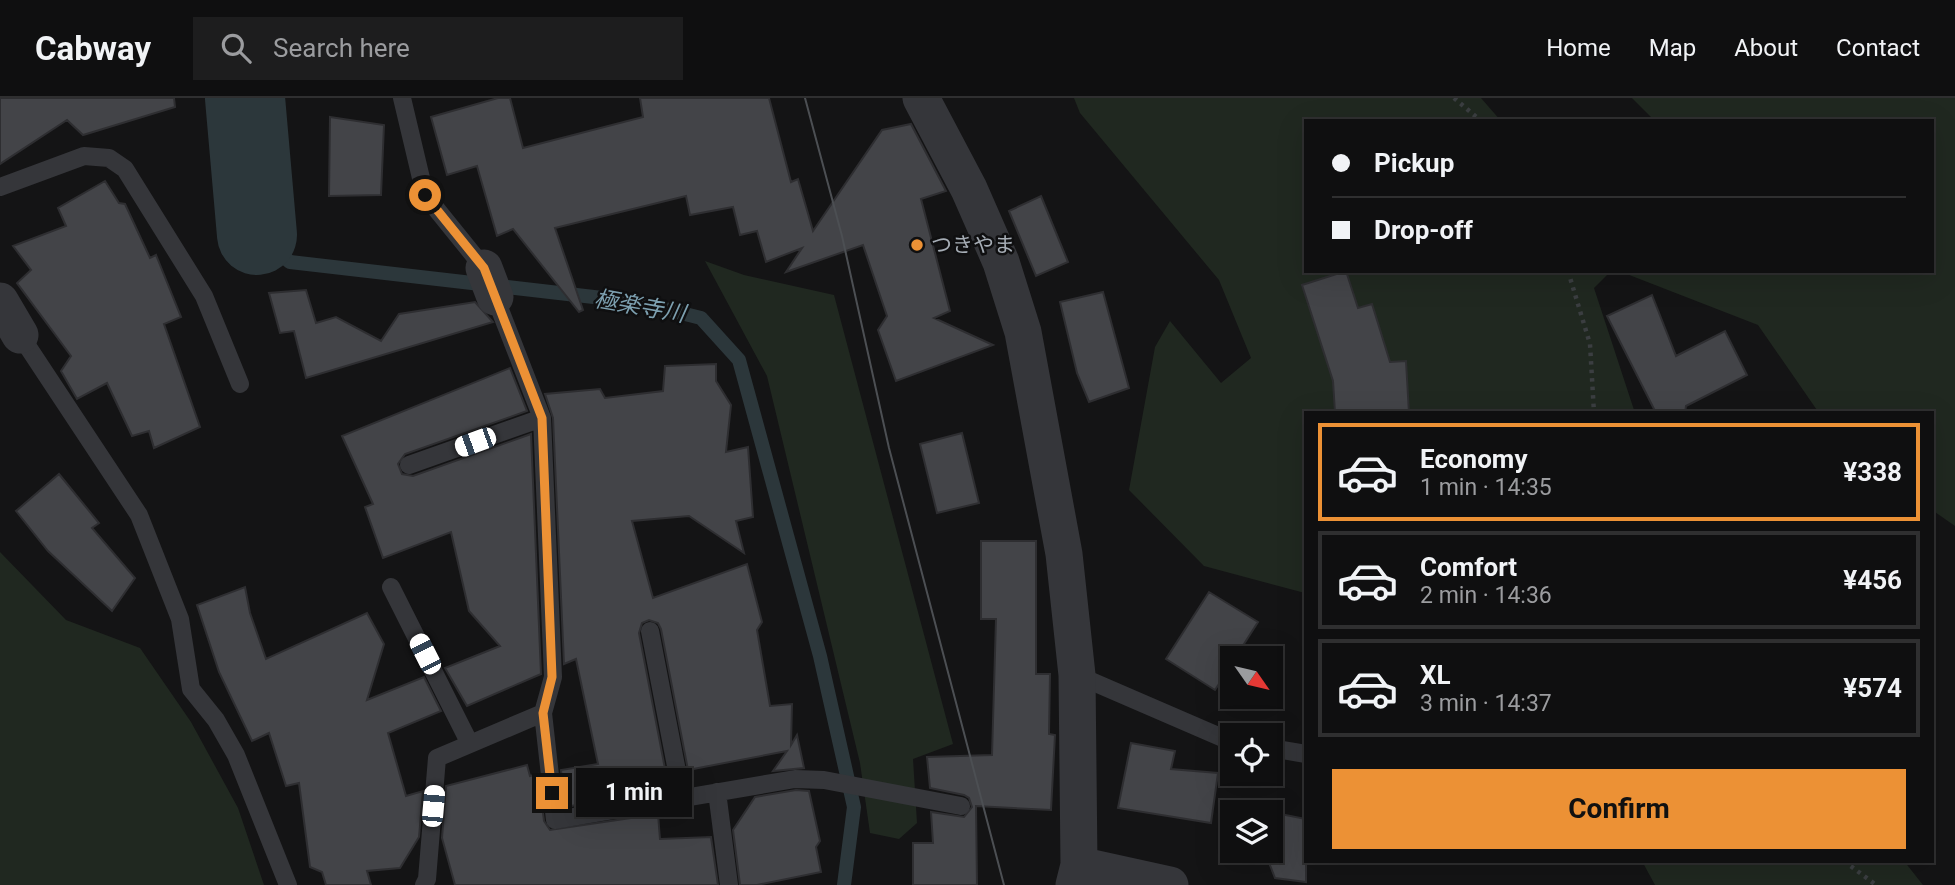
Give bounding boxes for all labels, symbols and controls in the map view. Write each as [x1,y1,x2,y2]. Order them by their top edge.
search box [193,17,683,80]
text: Cabway [35,29,151,68]
icon: search [217,29,255,67]
text: Search here [273,33,410,63]
text: Home [1546,34,1611,62]
text: Map [1649,34,1696,62]
text: About [1734,34,1798,62]
text: Contact [1836,34,1920,62]
text: Pickup [1374,148,1454,178]
route start [409,179,441,211]
text: Drop-off [1374,215,1473,245]
place label: つきやま [931,233,1015,257]
marker: つきやま [909,237,925,253]
water label: 極楽寺川 [592,285,691,328]
car [452,425,499,459]
icon: car [1336,441,1399,504]
text: Economy [1420,444,1527,474]
text: ¥338 [1843,457,1902,487]
text: 1 min · 14:35 [1420,474,1552,501]
icon: car [1336,549,1399,612]
text: Comfort [1420,552,1517,582]
text: ¥456 [1843,565,1902,595]
text: 2 min · 14:36 [1420,582,1552,609]
car [407,631,444,677]
north arrow [1220,646,1283,709]
map controls [1220,646,1283,863]
icon: car [1336,657,1399,720]
text: XL [1420,660,1451,690]
text: ¥574 [1843,673,1902,703]
text: 3 min · 14:37 [1420,690,1552,717]
button: locate [1220,723,1283,786]
callout: 1 min [576,768,692,818]
button: Confirm [1332,769,1906,849]
route end [536,777,568,809]
text: 1 min [605,779,663,806]
car [421,784,446,828]
button: layers [1220,800,1283,863]

